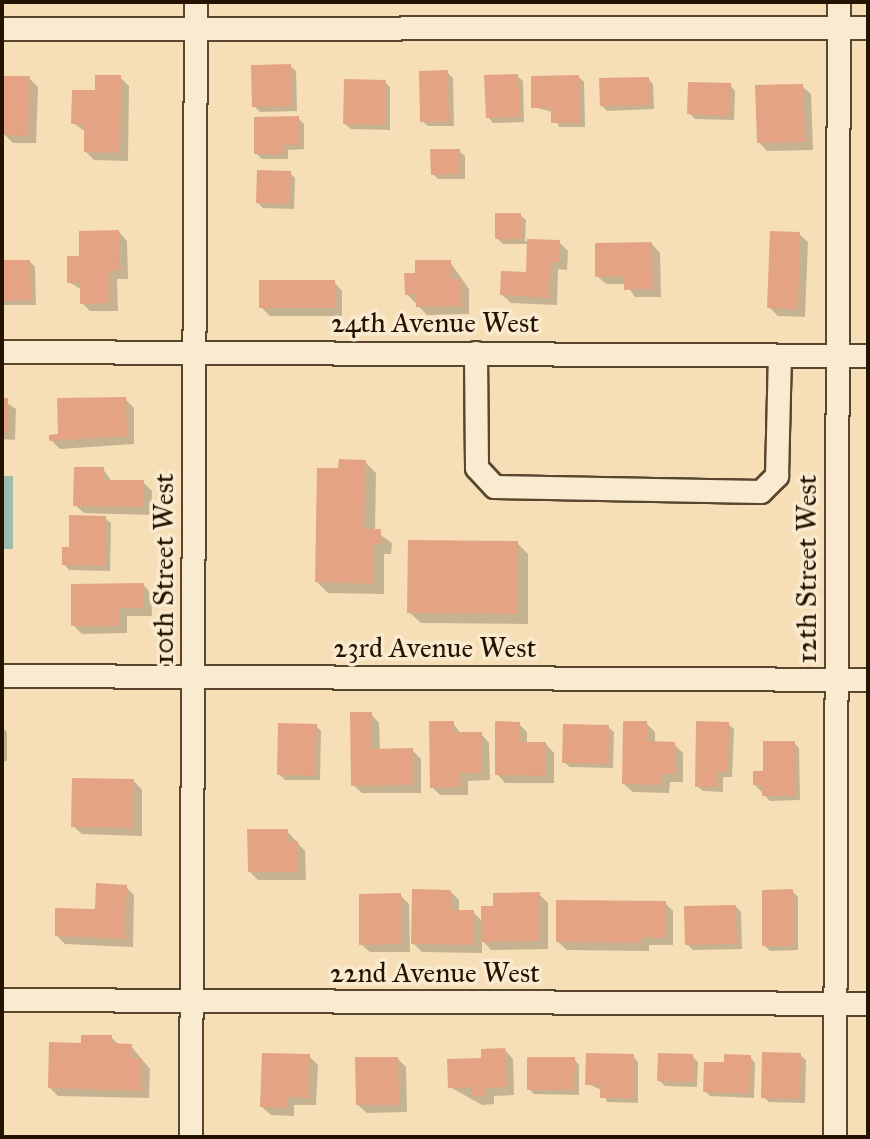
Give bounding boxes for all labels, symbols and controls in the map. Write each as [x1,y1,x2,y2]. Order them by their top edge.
street label: 24th Avenue West [331,306,539,340]
street label: 10th Street West [147,473,181,665]
street label: 12th Street West [790,474,824,664]
street label: 23rd Avenue West [334,631,536,665]
street label: 22nd Avenue West [330,956,540,990]

